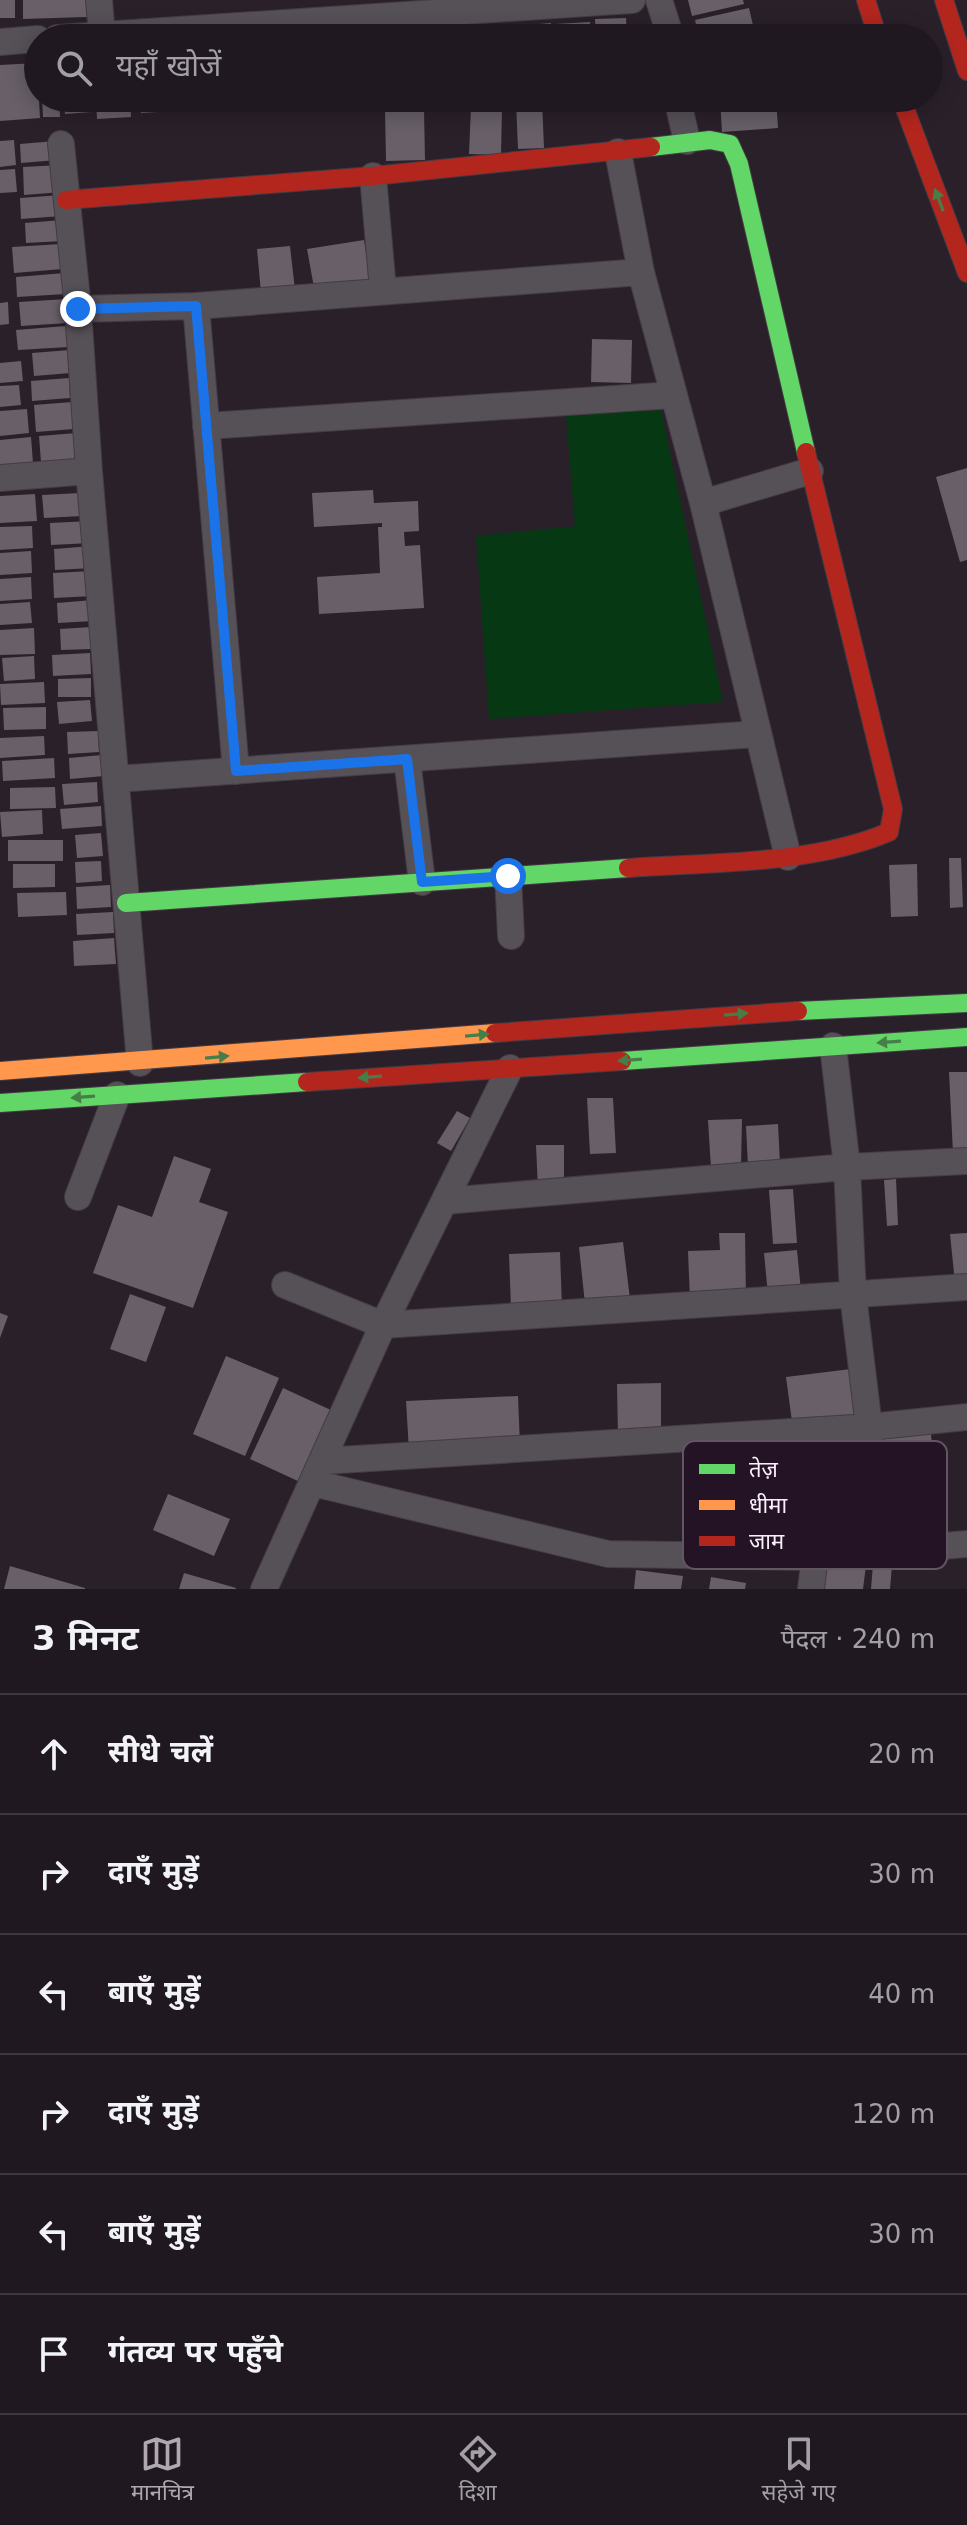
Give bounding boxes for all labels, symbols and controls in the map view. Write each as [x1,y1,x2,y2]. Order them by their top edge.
search box [24,24,943,112]
icon: search [52,46,96,90]
text: यहाँ खोजें [116,48,221,83]
one-way arrow [932,188,945,212]
route end [60,291,96,327]
route start [490,858,526,894]
one-way arrow [724,1007,749,1020]
one-way arrow [464,1028,489,1041]
one-way arrow [876,1036,901,1049]
one-way arrow [205,1050,230,1063]
one-way arrow [617,1054,642,1067]
one-way arrow [357,1071,382,1084]
one-way arrow [70,1091,95,1104]
legend [683,1441,947,1569]
text: तेज़ [749,1456,779,1482]
text: धीमा [749,1493,787,1518]
text: जाम [749,1529,785,1554]
text: 3 मिनट [32,1618,139,1658]
text: पैदल · 240 m [781,1624,935,1654]
icon: ahead [32,1732,76,1776]
text: सीधे चलें [108,1734,213,1769]
text: 20 m [868,1739,935,1769]
icon: right [32,1852,76,1896]
text: दाएँ मुड़ें [108,1854,199,1889]
text: 30 m [868,1859,935,1889]
icon: left [32,1972,76,2016]
text: बाएँ मुड़ें [108,1974,201,2009]
text: 40 m [868,1979,935,2009]
icon: right [32,2092,76,2136]
text: दाएँ मुड़ें [108,2094,199,2129]
text: 120 m [852,2099,935,2129]
icon: left [32,2212,76,2256]
text: बाएँ मुड़ें [108,2214,201,2249]
text: 30 m [868,2219,935,2249]
icon: arrive [32,2332,76,2376]
text: गंतव्य पर पहुँचे [108,2334,283,2369]
tab: मानचित्र [131,2432,194,2509]
tab: दिशा [456,2432,500,2509]
tab: सहेजे गए [762,2432,836,2509]

